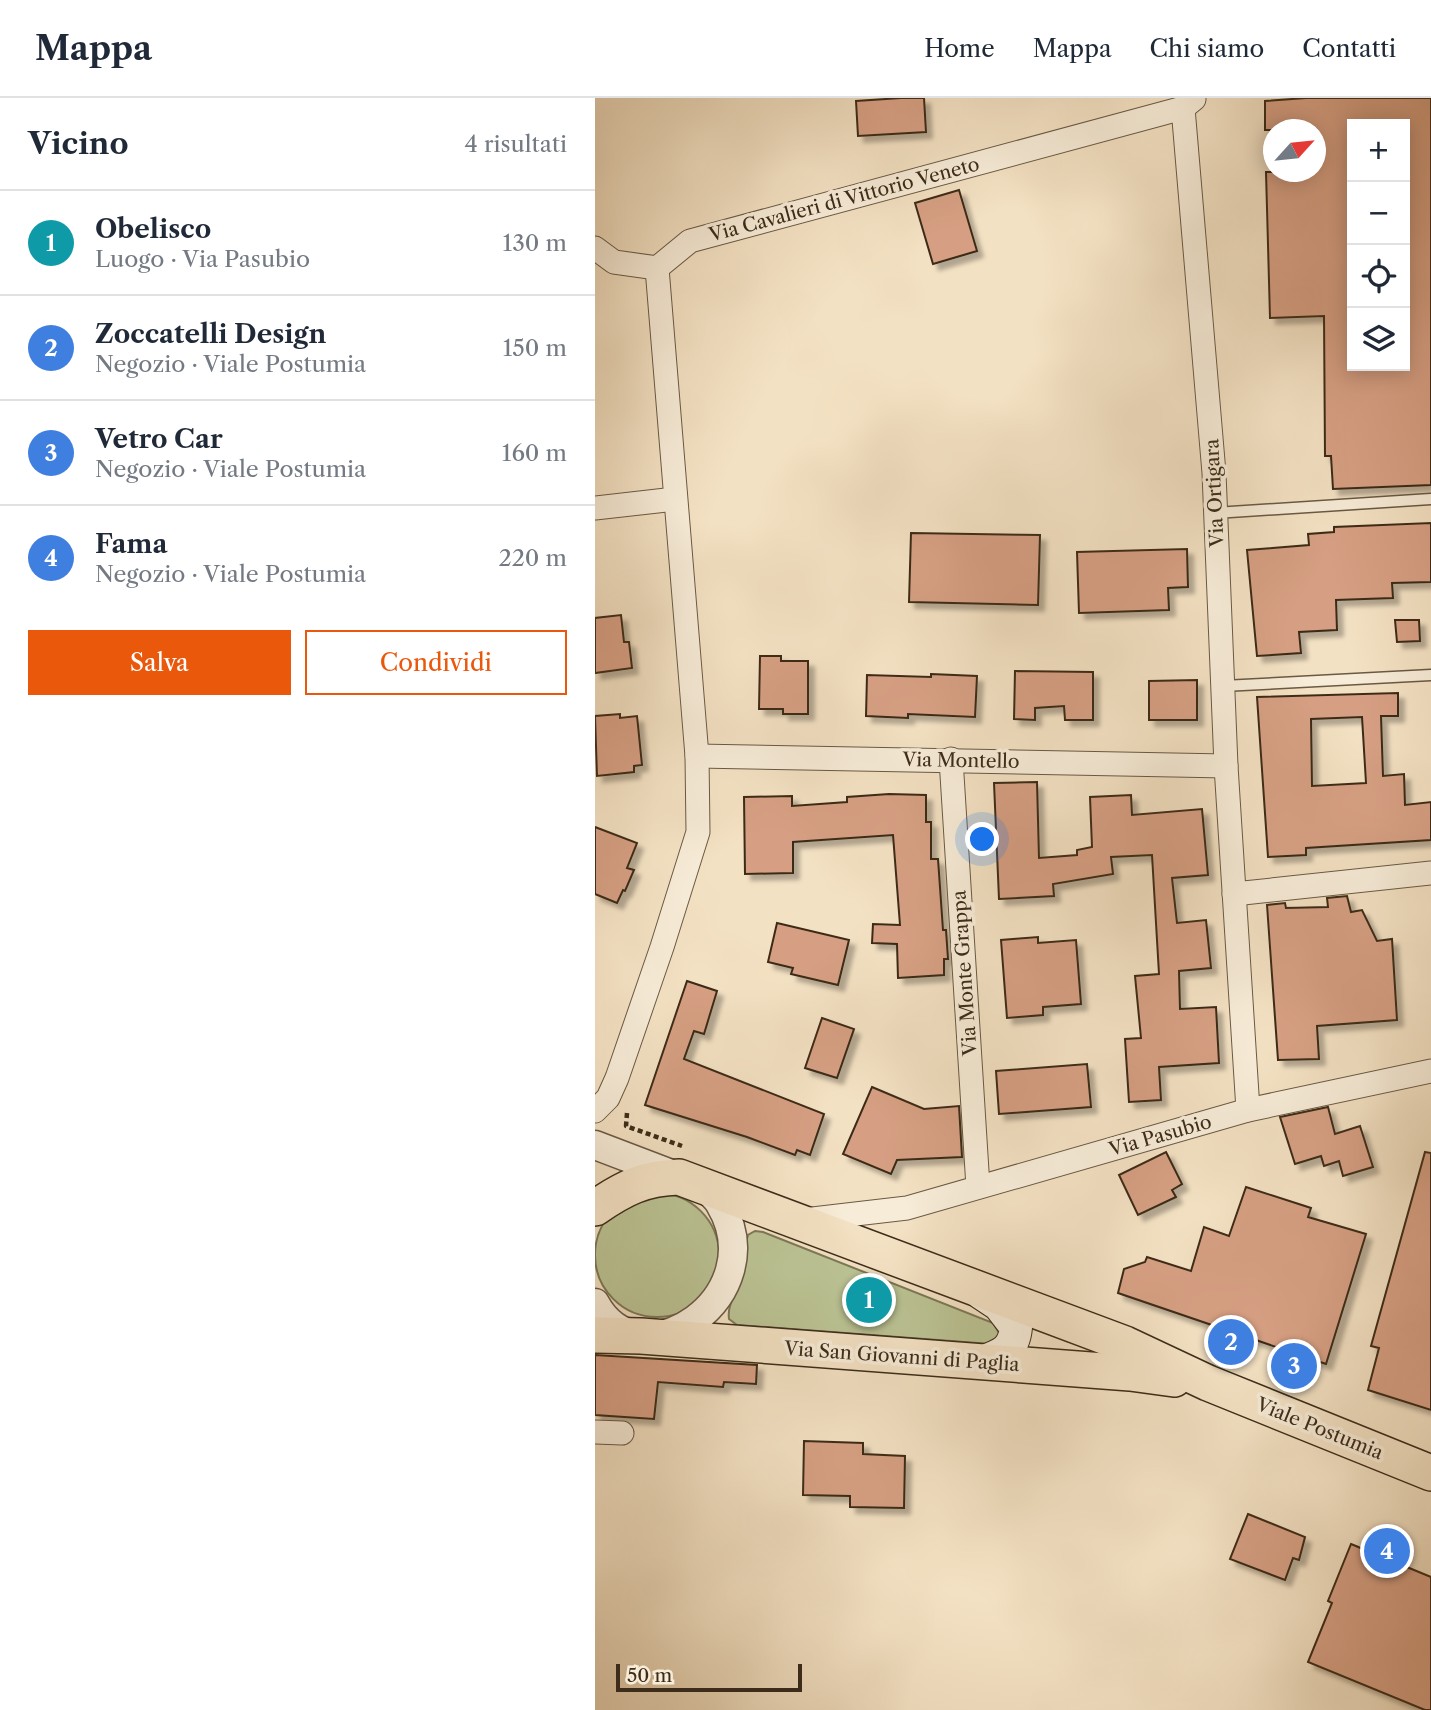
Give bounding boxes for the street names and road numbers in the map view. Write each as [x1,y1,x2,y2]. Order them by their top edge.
street label: Via Cavalieri di Vittorio Veneto [706,152,982,247]
street label: Via Ortigara [1200,438,1229,549]
street label: Via Montello [901,748,1020,773]
street label: Via Monte Grappa [947,889,982,1057]
street label: Via Pasubio [1105,1110,1214,1161]
street label: Via San Giovanni di Paglia [783,1337,1020,1376]
street label: Viale Postumia [1252,1392,1387,1464]

